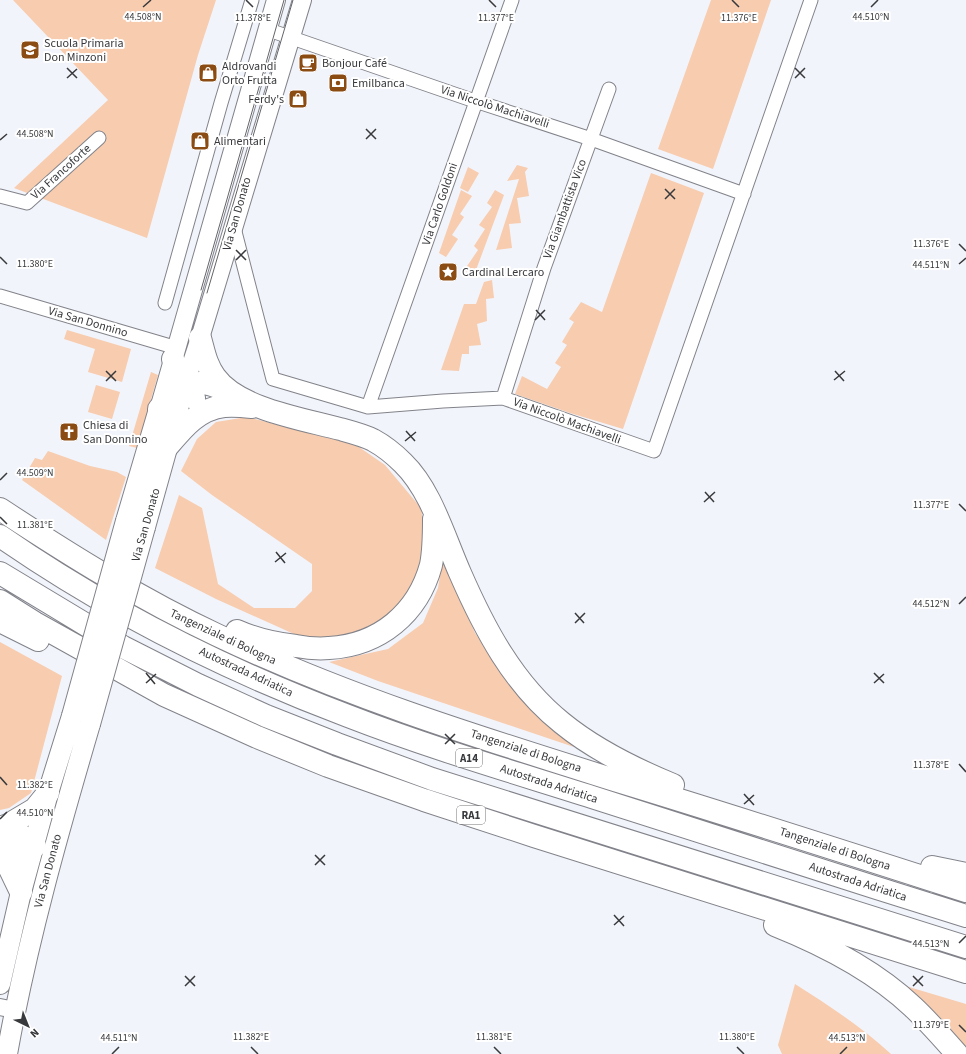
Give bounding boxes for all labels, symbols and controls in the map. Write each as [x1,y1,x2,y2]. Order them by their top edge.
text: 44.508°N [124,10,162,24]
text: 44.510°N [852,10,890,24]
text: 11.378°E [235,11,271,25]
text: 11.377°E [478,11,514,25]
text: 11.376°E [721,11,757,25]
place label: Scuola Primaria Don Minzoni [44,35,124,66]
school or university icon: Scuola Primaria Don Minzoni [19,39,41,61]
cafe icon: Bonjour Café [297,52,319,74]
place label: Bonjour Café [322,55,387,72]
place label: Aldrovandi Orto Frutta [222,58,277,89]
shop icon: Aldrovandi Orto Frutta [197,62,219,84]
bank icon: Emilbanca [327,72,349,94]
place label: Emilbanca [352,75,405,92]
street label: Via Niccolò Machiavelli [438,81,552,133]
shop icon: Ferdy's [287,88,309,110]
place label: Ferdy's [248,91,284,108]
text: 44.508°N [16,127,54,141]
shop icon: Alimentari [189,130,211,152]
place label: Alimentari [214,133,266,150]
street label: Via Francoforte [27,140,95,204]
street label: Via Giambattista Vico [539,157,591,261]
street label: Via Carlo Goldoni [418,160,462,248]
street label: Via San Donato [218,175,256,253]
text: 11.376°E [913,237,949,251]
text: 11.380°E [17,257,53,271]
text: 44.511°N [912,258,950,272]
place icon: Cardinal Lercaro [437,261,459,283]
place label: Cardinal Lercaro [462,264,544,281]
street label: Via San Donnino [46,303,130,341]
street label: Via Niccolò Machiavelli [511,394,623,448]
place label: Chiesa di San Donnino [83,417,147,448]
church icon: Chiesa di San Donnino [58,421,80,443]
text: 44.509°N [16,466,54,480]
street label: Via San Donato [127,486,165,564]
text: 11.377°E [913,498,949,512]
text: 11.381°E [17,518,53,532]
text: 44.512°N [912,597,950,611]
street label: Tangenziale di Bologna [167,605,279,669]
street label: Autostrada Adriatica [196,643,296,701]
street label: Tangenziale di Bologna [468,725,584,777]
road number: A14 [456,749,482,767]
text: 11.378°E [913,758,949,772]
street label: Autostrada Adriatica [498,760,600,808]
text: 11.382°E [17,778,53,792]
text: 44.510°N [16,806,54,820]
road number: RA1 [457,806,485,824]
street label: Tangenziale di Bologna [777,823,893,875]
street label: Via San Donato [30,832,66,910]
street label: Autostrada Adriatica [807,858,909,906]
text: 44.513°N [912,937,950,951]
north arrow [8,1006,48,1046]
text: 11.379°E [913,1018,949,1032]
text: N [27,1025,42,1041]
text: 11.382°E [233,1030,269,1044]
text: 11.381°E [476,1030,512,1044]
text: 11.380°E [719,1030,755,1044]
text: 44.511°N [100,1031,138,1045]
text: 44.513°N [828,1031,866,1045]

